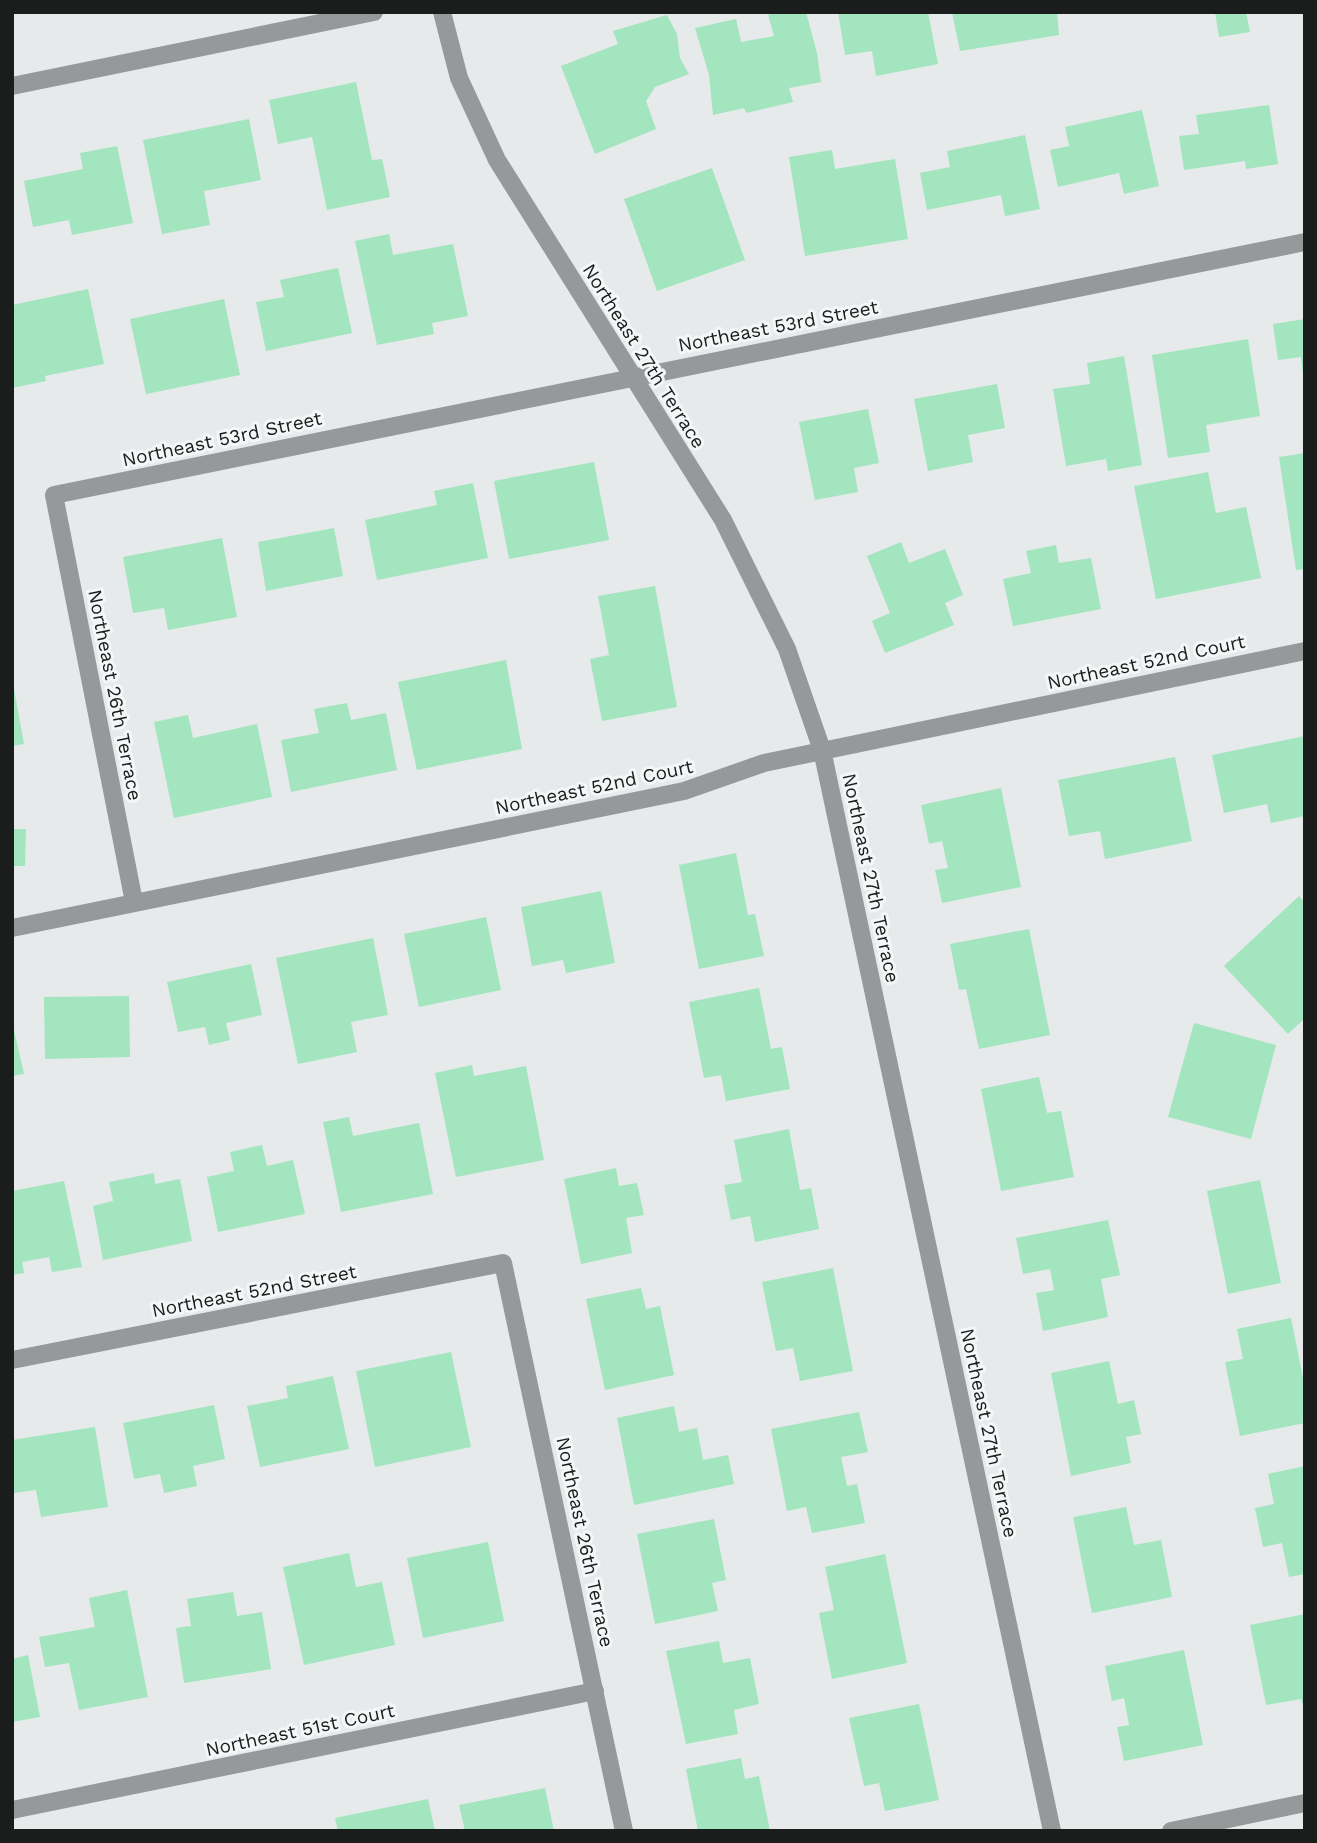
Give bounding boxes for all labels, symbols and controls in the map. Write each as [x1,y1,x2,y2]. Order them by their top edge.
street label: Northeast 27th Terrace [578,259,710,453]
street label: Northeast 53rd Street [676,295,880,357]
street label: Northeast 53rd Street [120,407,324,471]
street label: Northeast 26th Terrace [83,588,147,802]
street label: Northeast 52nd Court [1045,630,1247,694]
street label: Northeast 52nd Court [493,755,695,819]
street label: Northeast 27th Terrace [838,771,904,985]
street label: Northeast 52nd Street [150,1260,358,1322]
street label: Northeast 27th Terrace [956,1326,1022,1540]
street label: Northeast 26th Terrace [551,1435,619,1649]
street label: Northeast 51st Court [203,1699,397,1761]

